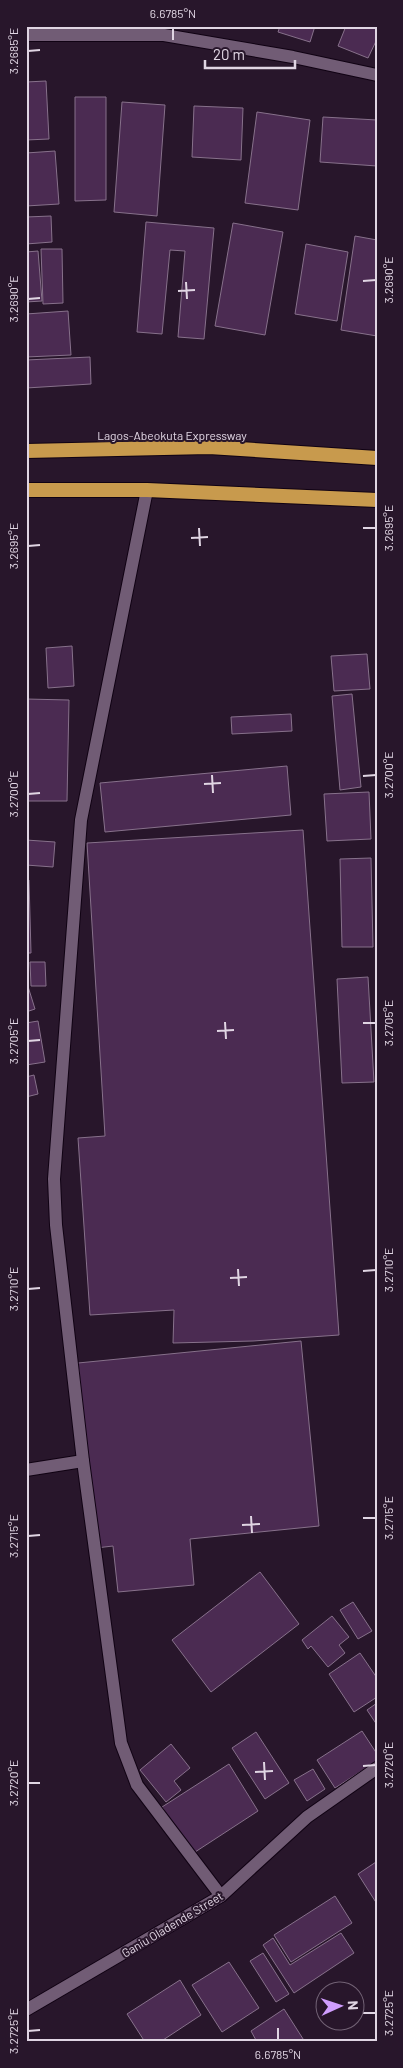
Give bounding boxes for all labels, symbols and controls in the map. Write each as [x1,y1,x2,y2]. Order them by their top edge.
text: 6.6785°N [150,6,196,20]
text: 3.2685°E [6,28,20,74]
scale bar [205,38,296,70]
text: 20 m [213,45,245,63]
text: 3.2690°E [381,257,395,304]
text: 3.2690°E [6,276,20,323]
street label: Lagos-Abeokuta Expressway [97,428,247,442]
text: 3.2695°E [381,505,395,551]
text: 3.2695°E [6,523,20,569]
text: 3.2700°E [381,751,395,799]
text: 3.2700°E [6,770,20,818]
text: 3.2705°E [381,1000,395,1046]
text: 3.2705°E [6,1018,20,1064]
text: 3.2710°E [381,1248,395,1292]
text: 3.2710°E [6,1267,20,1311]
text: 3.2715°E [381,1496,395,1540]
text: 3.2715°E [6,1514,20,1558]
text: 3.2720°E [381,1742,395,1788]
text: 3.2720°E [6,1760,20,1806]
street label: Ganiu Oladende Street [119,1888,225,1960]
north arrow [316,1980,366,2030]
text: 3.2725°E [381,1990,395,2036]
text: N [345,2000,362,2010]
text: 3.2725°E [6,2008,20,2054]
text: 6.6785°N [255,2047,301,2061]

